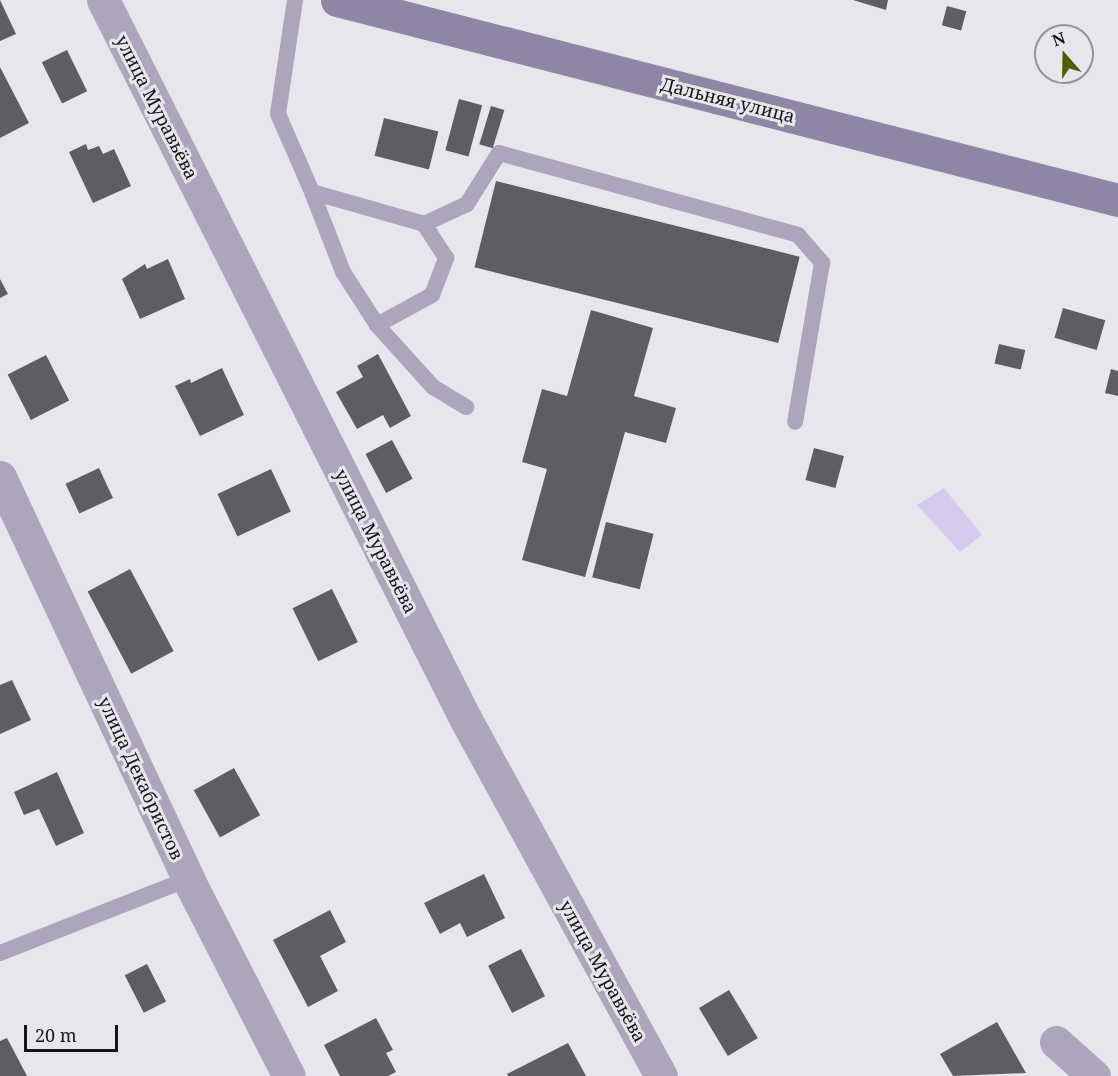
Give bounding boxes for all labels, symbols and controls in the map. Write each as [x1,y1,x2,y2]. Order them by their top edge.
north arrow [1034,24,1094,84]
text: N [1049,26,1068,51]
street label: улица Муравьёва [111,31,203,183]
street label: Дальняя улица [659,73,797,127]
street label: улица Муравьёва [330,465,422,617]
street label: улица Декабристов [94,693,188,863]
street label: улица Муравьёва [555,896,651,1046]
scale bar [27,1013,122,1051]
text: 20 m [35,1023,77,1047]

